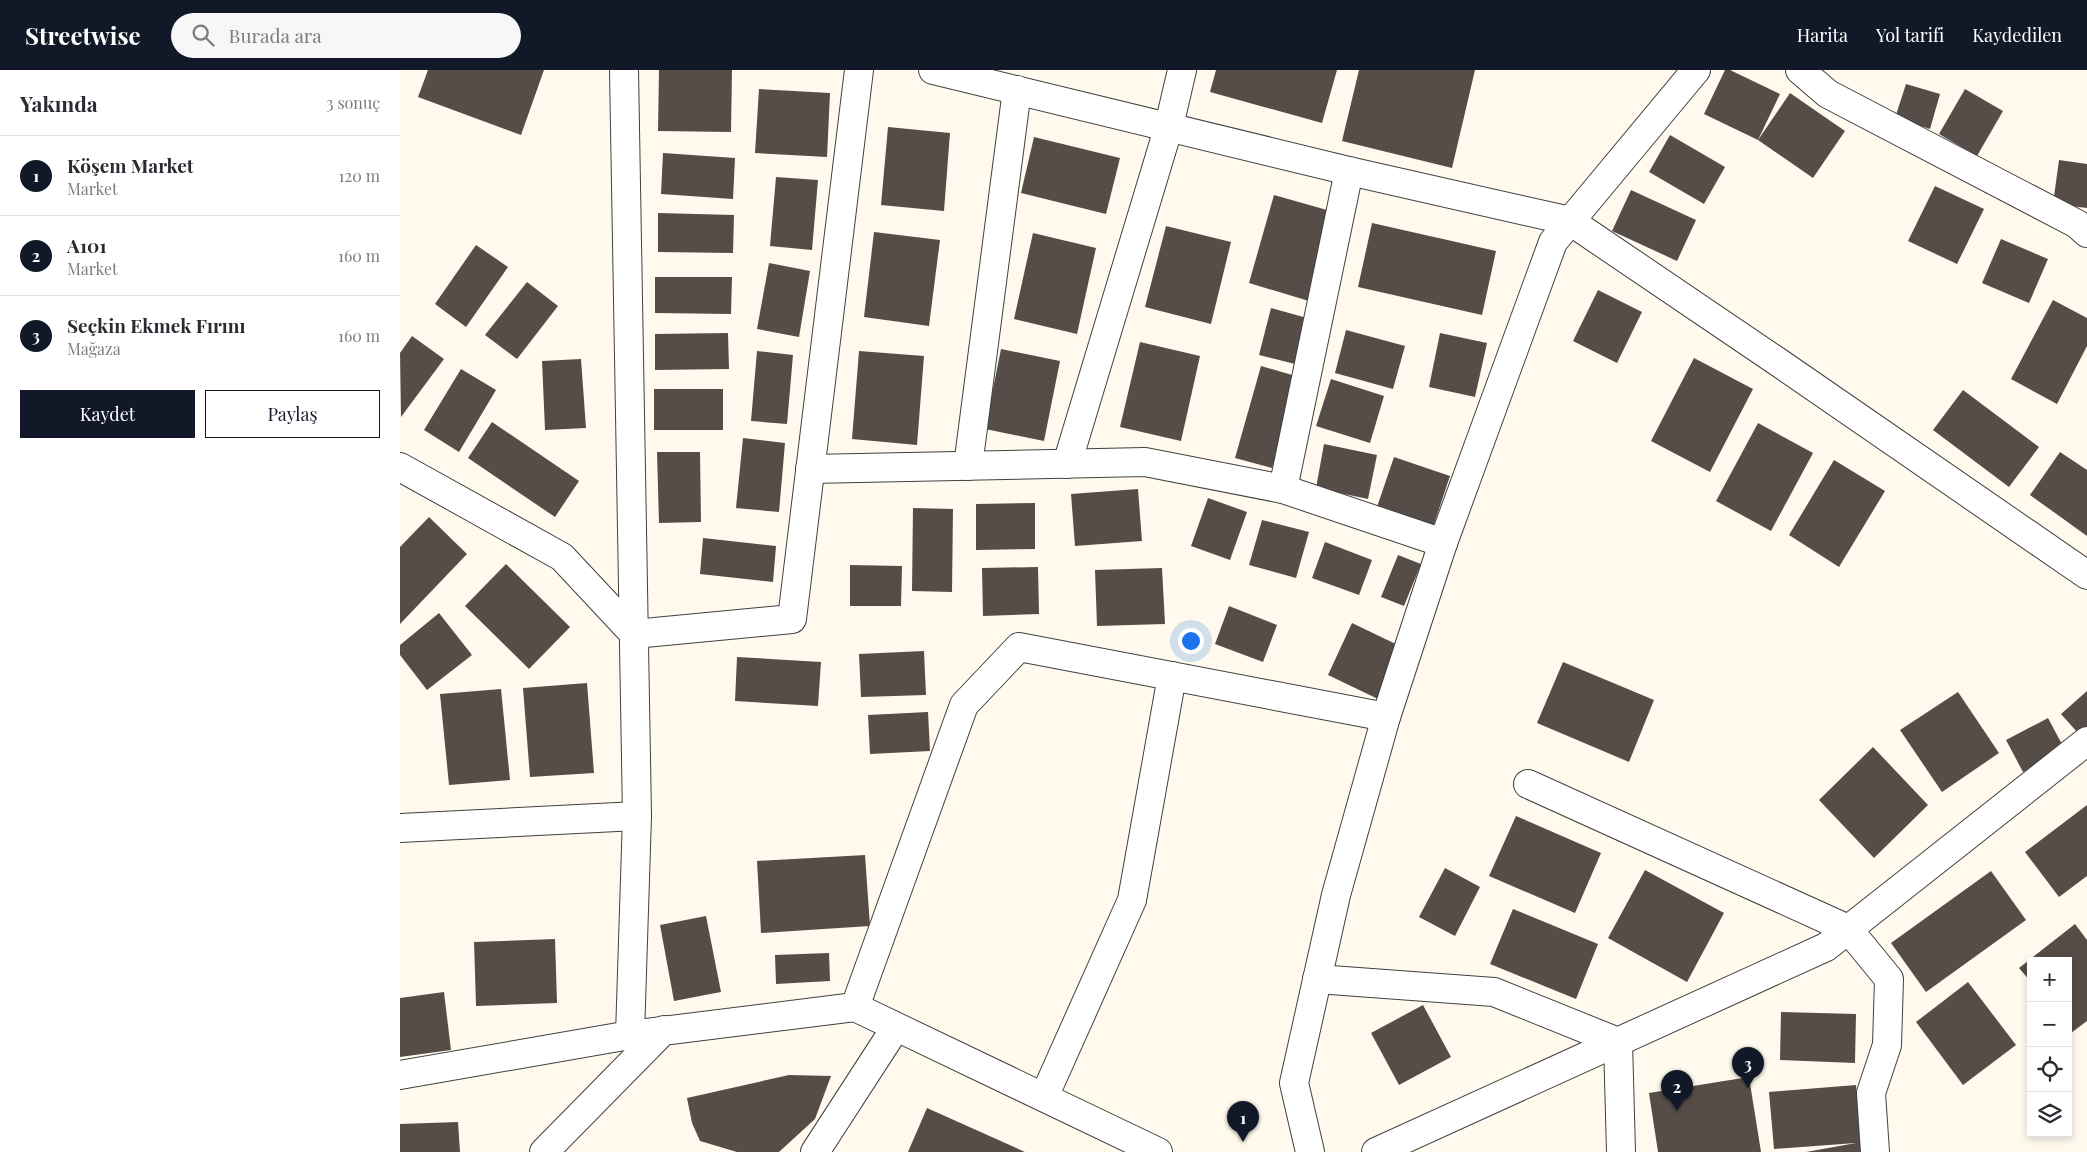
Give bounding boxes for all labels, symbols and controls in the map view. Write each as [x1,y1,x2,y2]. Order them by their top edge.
search box [171,13,521,58]
text: Streetwise [25,19,141,51]
icon: search [189,21,217,49]
text: Burada ara [229,22,322,48]
text: Harita [1797,23,1848,47]
text: Yol tarifi [1876,23,1944,47]
text: Kaydedilen [1972,23,2062,47]
text: Yakında [20,89,98,117]
text: 3 sonuç [326,92,380,113]
text: Köşem Market [67,152,194,178]
text: 1 [33,165,39,186]
text: 120 m [339,165,380,186]
text: Market [67,178,118,199]
text: A101 [67,232,106,258]
text: 2 [32,245,40,266]
text: 160 m [338,245,380,266]
text: Market [67,258,118,279]
text: Seçkin Ekmek Fırını [67,312,245,338]
text: 3 [32,325,40,346]
text: 160 m [338,325,380,346]
text: Mağaza [67,338,121,359]
button: Kaydet [20,390,195,438]
button: Paylaş [205,390,380,438]
your location [1178,628,1204,654]
map controls [2027,957,2072,1137]
button: + [2027,957,2072,1002]
button: − [2027,1002,2072,1047]
pin: 3 [1732,1047,1764,1088]
button: locate [2027,1047,2072,1092]
pin: 2 [1661,1070,1693,1111]
button: layers [2027,1092,2072,1137]
pin: 1 [1227,1101,1259,1142]

